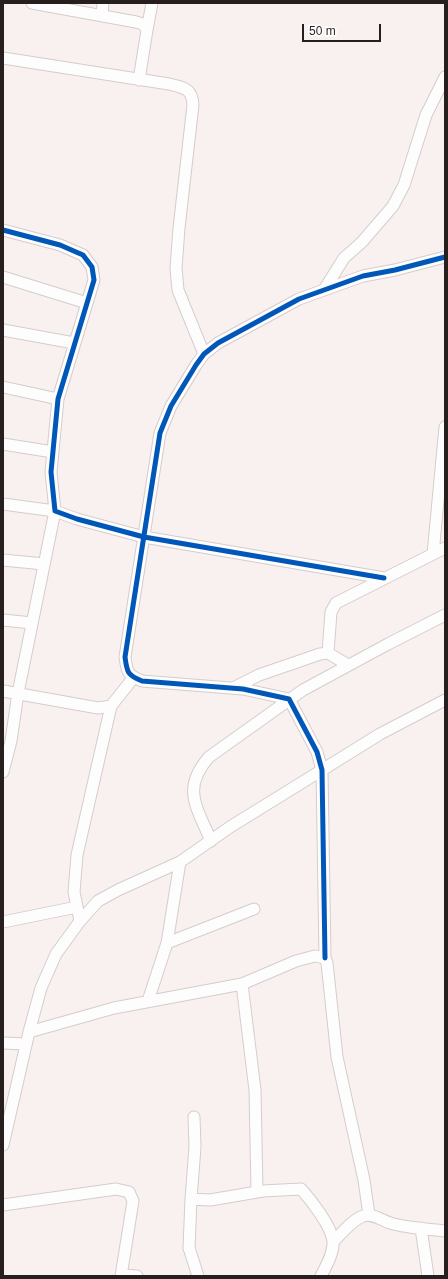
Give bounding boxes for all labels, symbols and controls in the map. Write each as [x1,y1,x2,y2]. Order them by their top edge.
scale bar [304,16,383,42]
text: 50 m [309,24,336,38]

